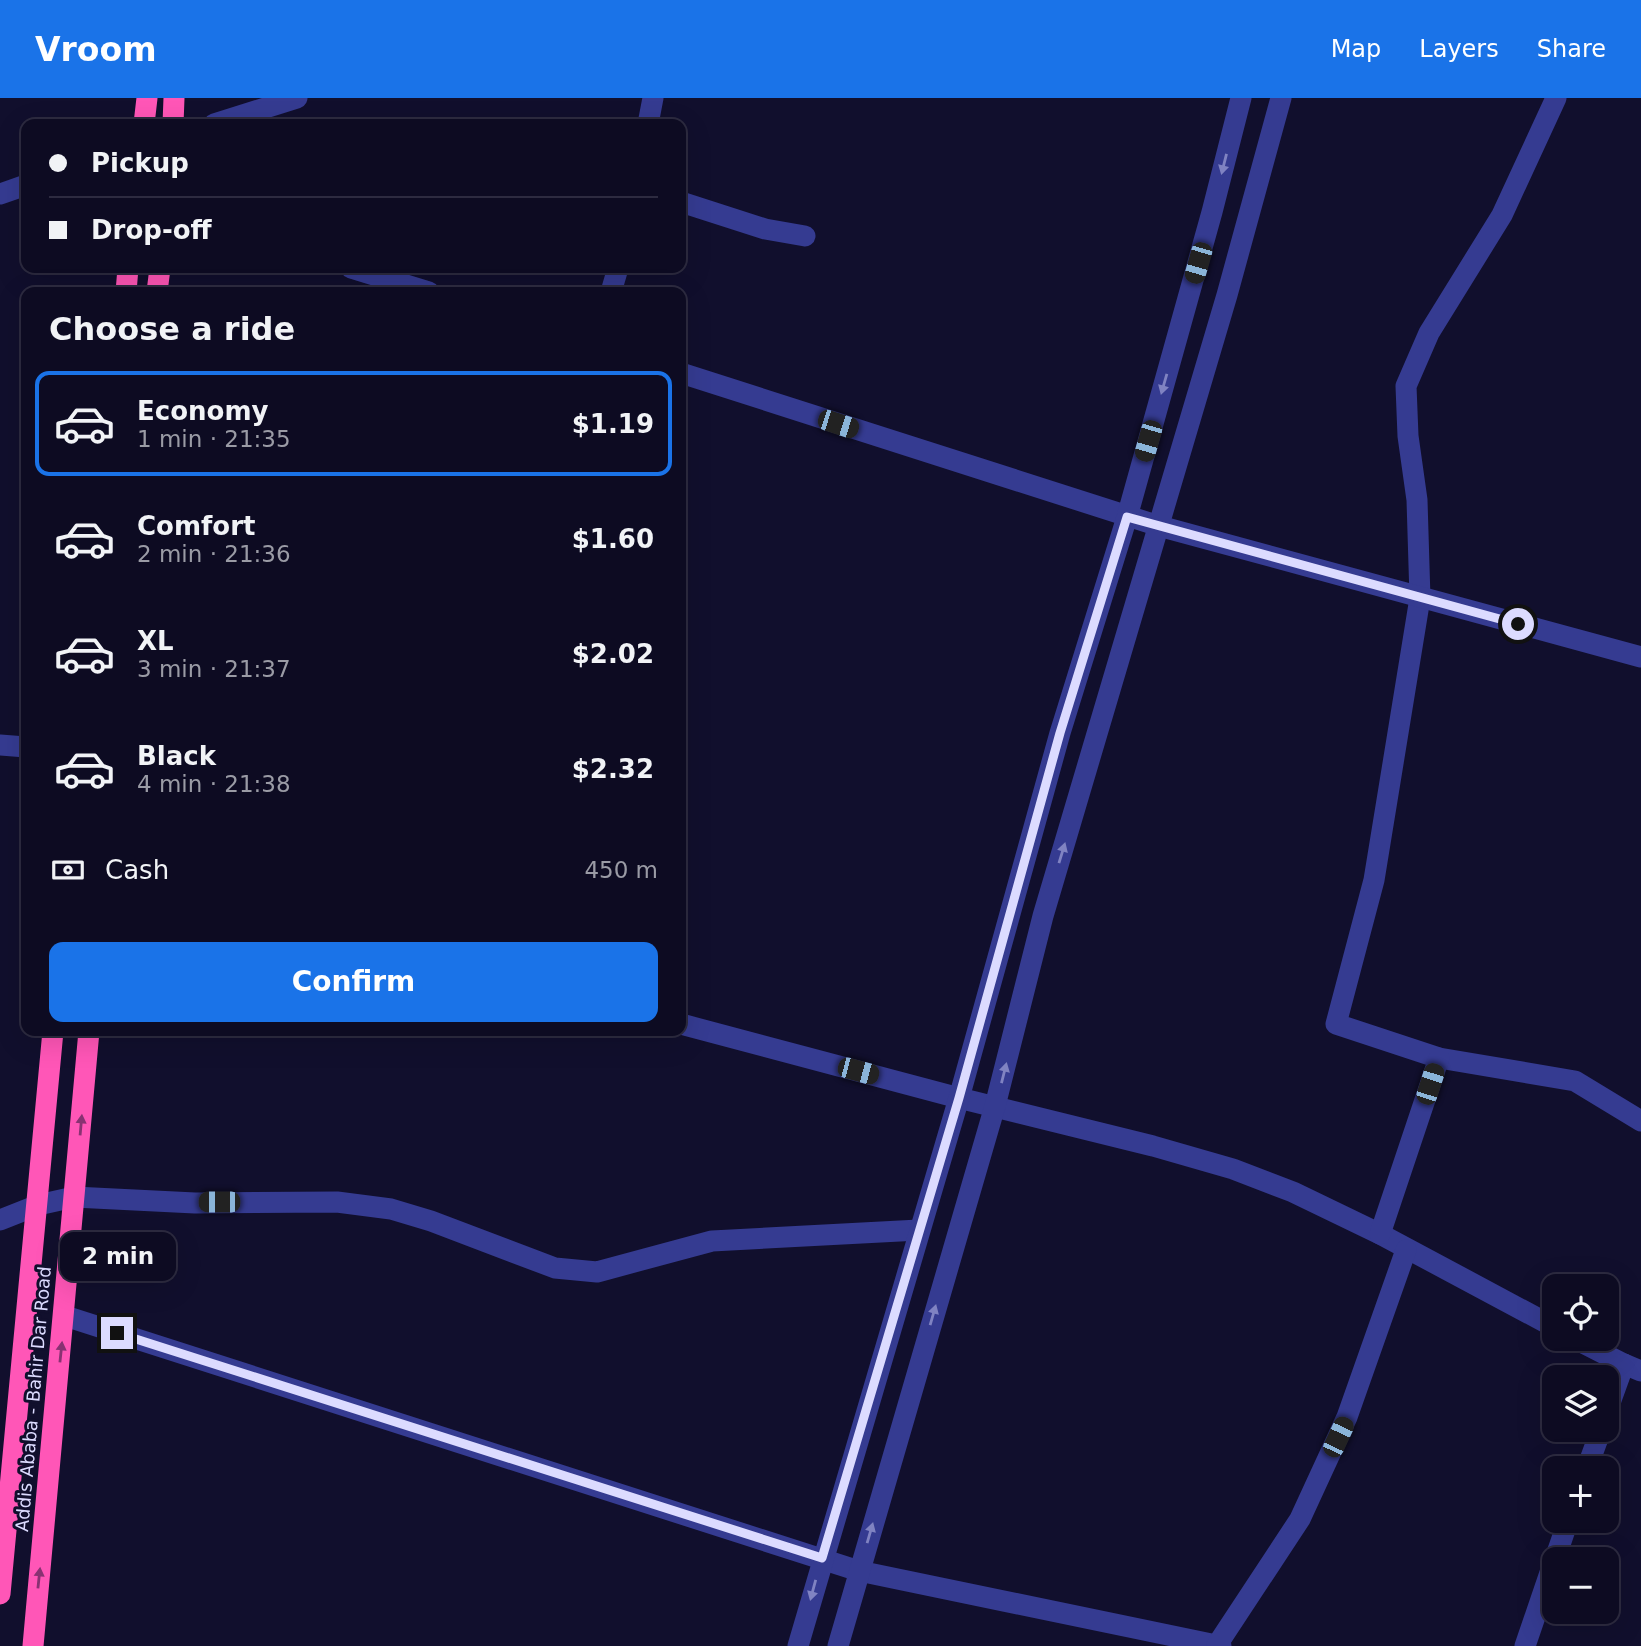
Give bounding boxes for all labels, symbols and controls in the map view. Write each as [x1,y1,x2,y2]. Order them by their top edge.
text: Vroom [35,30,157,69]
text: Map [1331,35,1381,63]
text: Layers [1419,35,1499,63]
text: Share [1537,35,1606,63]
text: Pickup [91,148,189,178]
one-way arrow [1218,153,1229,175]
text: Drop-off [91,215,212,245]
car [1183,240,1214,286]
text: Choose a ride [49,310,295,348]
one-way arrow [1158,373,1169,395]
icon: car [53,392,116,455]
text: Economy [137,396,268,426]
car [815,408,862,440]
text: $1.19 [572,409,654,439]
car [1133,418,1164,464]
text: 1 min · 21:35 [137,426,291,452]
icon: car [53,507,116,570]
text: Comfort [137,511,255,541]
text: $1.60 [572,524,654,554]
text: 2 min · 21:36 [137,541,291,567]
route start [1502,608,1534,640]
icon: car [53,622,116,685]
text: XL [137,626,174,656]
text: $2.02 [572,639,654,669]
text: 3 min · 21:37 [137,656,291,682]
icon: car [53,737,116,800]
text: Black [137,741,216,771]
text: $2.32 [572,754,654,784]
text: 4 min · 21:38 [137,771,291,797]
one-way arrow [1057,842,1067,863]
icon: cash [49,851,87,889]
text: Cash [105,855,169,885]
text: 450 m [584,857,658,883]
button: Confirm [49,942,658,1022]
car [835,1055,882,1087]
car [1414,1061,1447,1107]
one-way arrow [998,1062,1009,1084]
one-way arrow [76,1114,87,1136]
car [199,1192,241,1213]
callout: 2 min [59,1232,175,1280]
text: 2 min [82,1243,154,1269]
street label: Addis Ababa - Bahir Dar Road [11,1265,55,1533]
map controls [1542,1274,1619,1624]
button: locate [1542,1274,1619,1351]
one-way arrow [929,1304,939,1325]
route end [101,1317,133,1349]
one-way arrow [56,1340,67,1362]
button: layers [1542,1365,1619,1442]
car [1320,1414,1357,1460]
button: + [1542,1456,1619,1533]
one-way arrow [865,1522,875,1543]
button: − [1542,1547,1619,1624]
one-way arrow [34,1567,45,1589]
one-way arrow [808,1580,818,1601]

